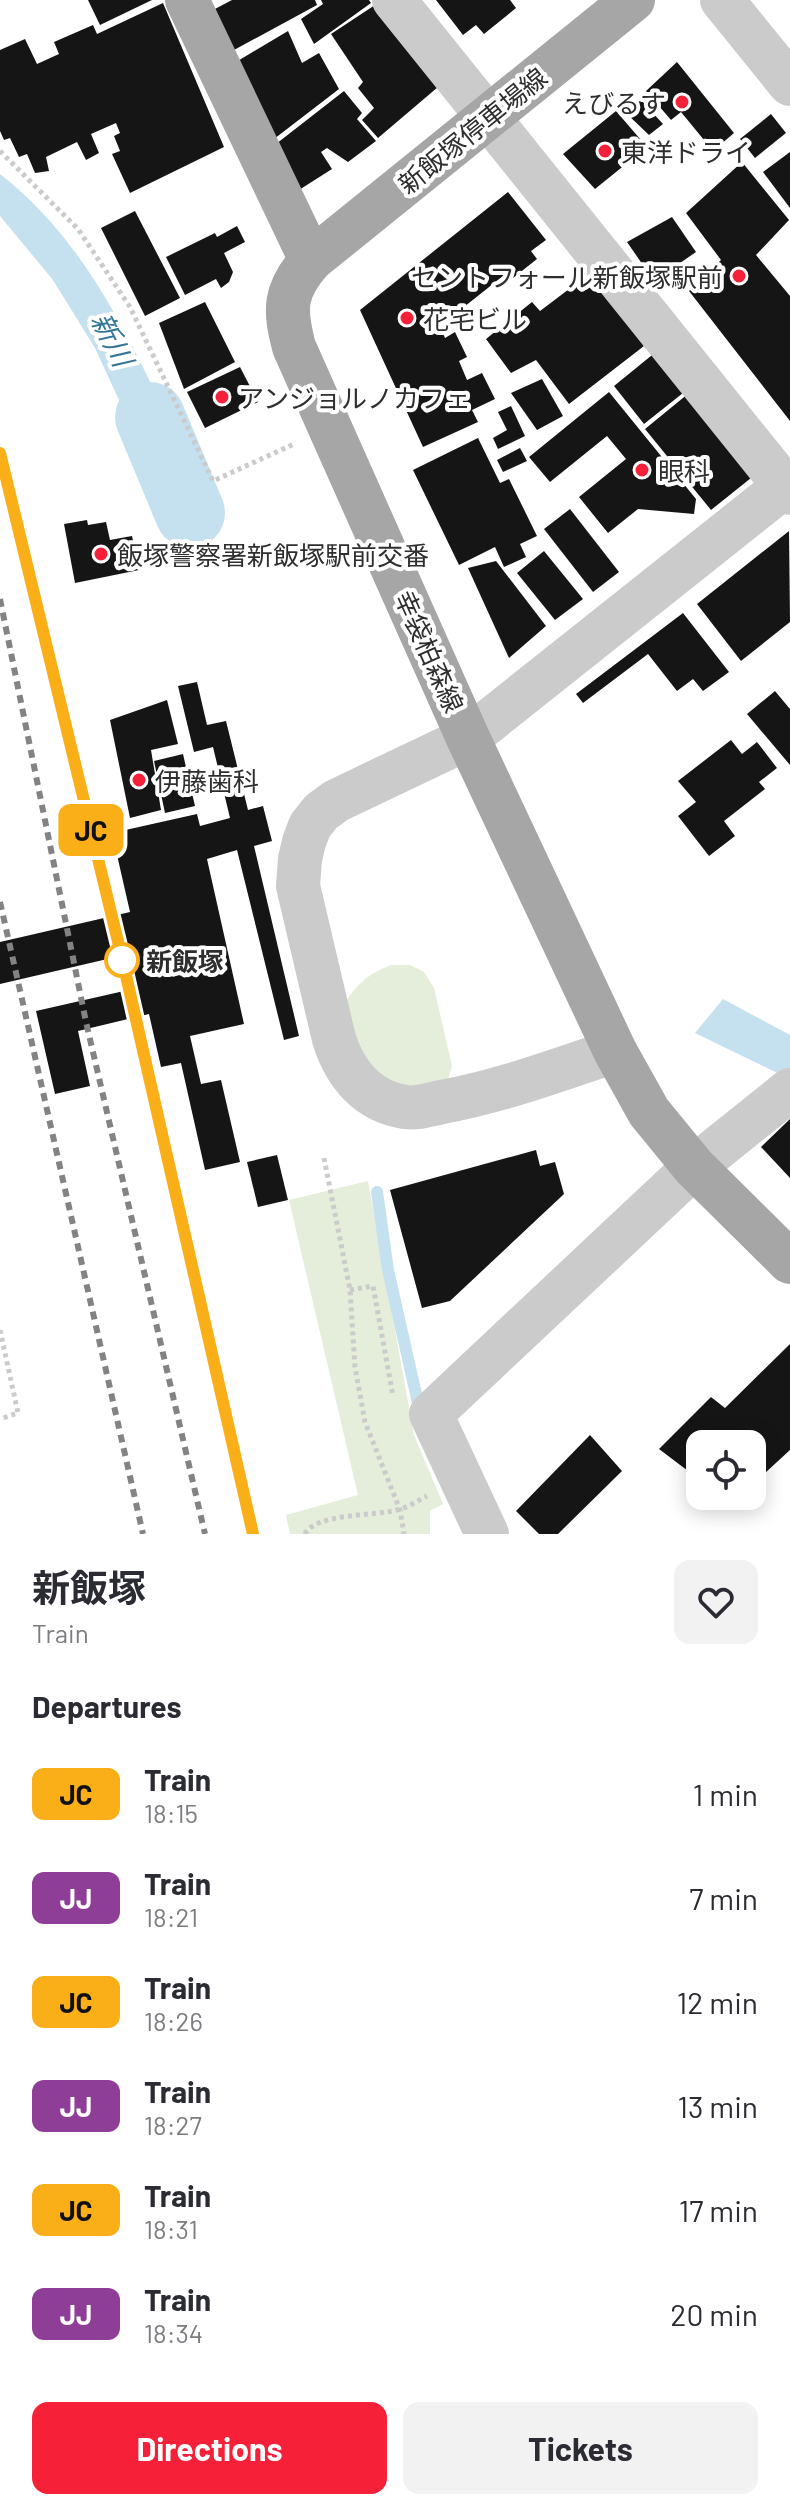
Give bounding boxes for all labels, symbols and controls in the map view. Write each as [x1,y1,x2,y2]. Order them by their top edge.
street label: 新飯塚停車場線 [392,61,552,199]
place label: えびるす [562,87,666,118]
marker: えびるす [673,93,691,111]
place label: 東洋ドライ [621,136,751,167]
marker: 東洋ドライ [596,142,614,160]
place label: セントフォール新飯塚駅前 [411,261,723,292]
marker: セントフォール新飯塚駅前 [730,267,748,285]
place label: 花宅ビル [423,303,527,334]
water label: 新川 [85,306,142,374]
marker: 花宅ビル [398,309,416,327]
place label: アンジョルノカフェ [238,382,471,413]
marker: アンジョルノカフェ [213,388,231,406]
place label: 眼科 [658,455,710,486]
marker: 眼科 [633,461,651,479]
place label: 飯塚警察署新飯塚駅前交番 [117,539,429,570]
marker: 飯塚警察署新飯塚駅前交番 [92,545,110,563]
street label: 幸袋柏森線 [389,585,471,717]
place label: 伊藤歯科 [155,765,259,796]
marker: 伊藤歯科 [130,771,148,789]
line badge: JC [55,804,127,856]
text: JC [74,813,108,847]
marker: 新飯塚 [105,943,139,977]
place label: 新飯塚 [146,945,224,976]
map controls [686,1430,766,1510]
button: locate [686,1430,766,1510]
button: heart [674,1560,758,1644]
text: 新飯塚 [32,1564,146,1610]
text: Train [32,1617,89,1648]
text: Departures [32,1688,182,1724]
text: Train [144,1761,211,1797]
text: 1 min [693,1776,758,1812]
text: JC [59,1777,93,1811]
text: 18:15 [144,1797,198,1828]
text: Train [144,1865,211,1901]
text: 7 min [689,1880,758,1916]
text: JJ [60,1881,92,1915]
text: 18:21 [144,1901,198,1932]
text: Train [144,1969,211,2005]
text: 12 min [677,1984,758,2020]
text: JC [59,1985,93,2019]
text: 18:26 [144,2005,203,2036]
text: Train [144,2073,211,2109]
text: 13 min [677,2088,758,2124]
text: JJ [60,2089,92,2123]
text: 18:27 [144,2109,202,2140]
text: Train [144,2177,211,2213]
text: 17 min [679,2192,758,2228]
text: JC [59,2193,93,2227]
text: 18:31 [144,2213,198,2244]
text: Train [144,2281,211,2317]
text: 20 min [670,2296,758,2332]
text: JJ [60,2297,92,2331]
text: 18:34 [144,2317,203,2348]
button: Directions [32,2402,387,2494]
button: Tickets [403,2402,758,2494]

